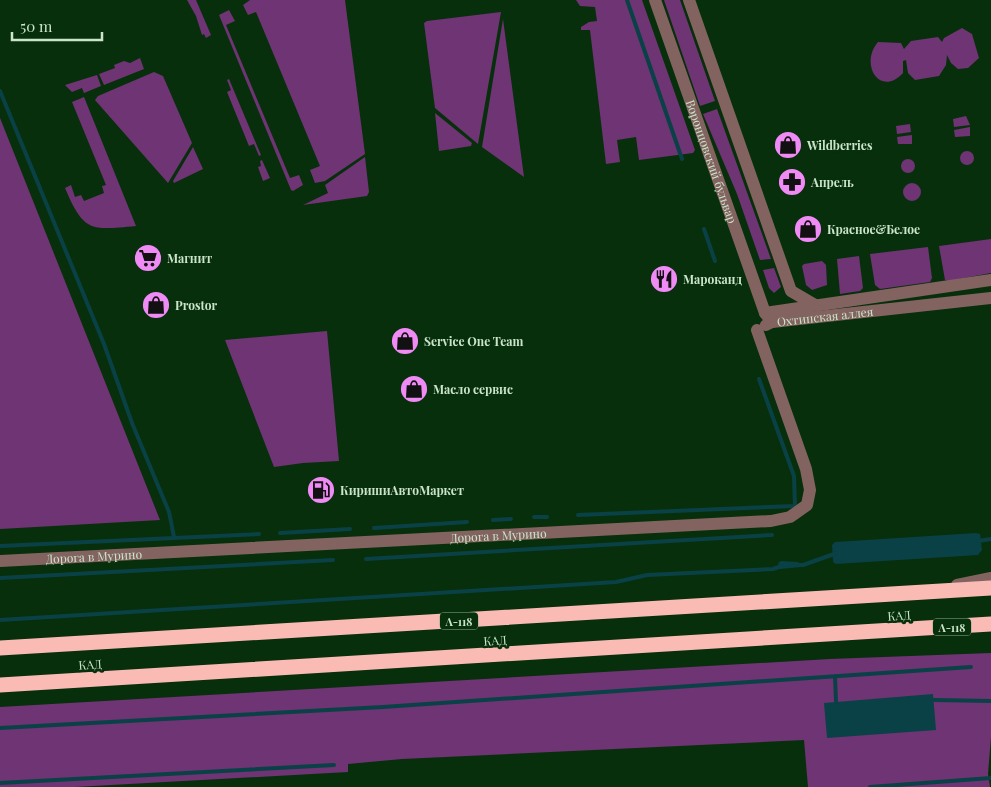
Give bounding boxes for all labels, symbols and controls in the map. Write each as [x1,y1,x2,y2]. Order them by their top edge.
scale bar [12,10,102,42]
text: 50 m [20,16,53,36]
street label: Воронцовский бульвар [683,97,741,225]
shop icon: Wildberries [773,130,803,160]
place label: Wildberries [806,137,873,153]
pharmacy icon: Апрель [777,167,807,197]
place label: Апрель [810,174,854,190]
shop icon: Красное&Белое [793,214,823,244]
place label: Красное&Белое [827,221,920,237]
supermarket icon: Магнит [133,243,163,273]
place label: Магнит [167,250,212,266]
restaurant icon: Мароканд [649,264,679,294]
place label: Мароканд [683,271,742,287]
shop icon: Prostor [141,290,171,320]
place label: Prostor [175,297,217,313]
street label: Охтинская аллея [776,303,874,329]
shop icon: Service One Team [390,326,420,356]
place label: Service One Team [424,333,523,349]
shop icon: Масло сервис [399,374,429,404]
place label: Масло сервис [433,381,513,397]
fuel station icon: КиришиАвтоМаркет [306,475,336,505]
place label: КиришиАвтоМаркет [340,482,464,498]
street label: Дорога в Мурино [450,525,547,546]
street label: Дорога в Мурино [45,546,143,567]
street label: КАД [887,606,912,624]
road number: А-118 [440,612,478,630]
road number: А-118 [933,618,971,636]
street label: КАД [483,631,508,649]
street label: КАД [78,655,103,673]

